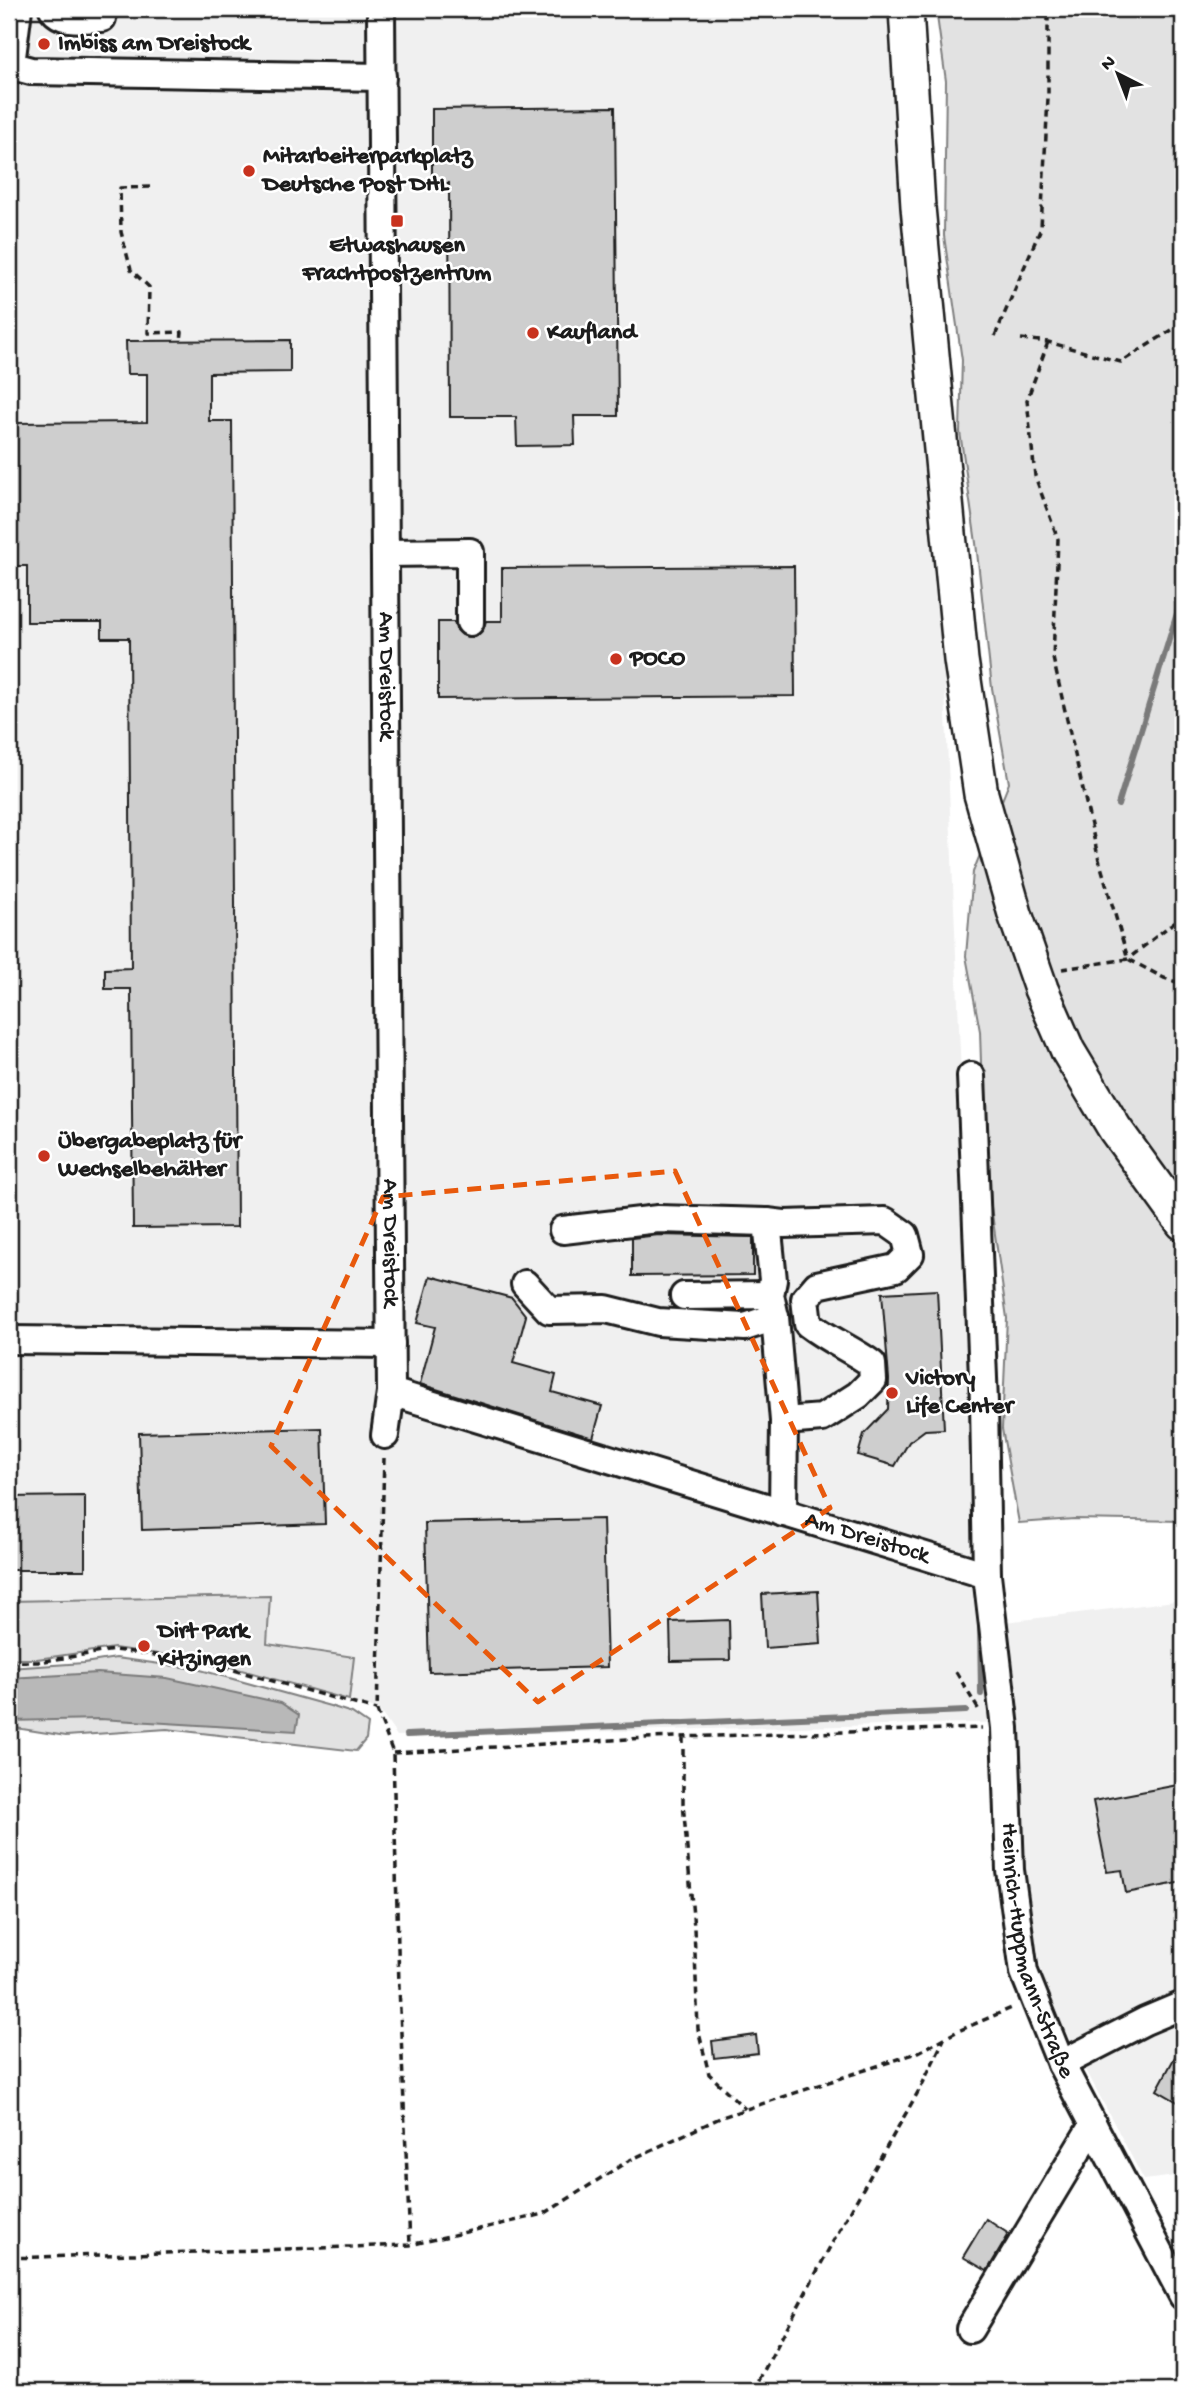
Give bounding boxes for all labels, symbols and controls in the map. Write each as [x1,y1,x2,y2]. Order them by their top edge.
place label: Imbiss am Dreistock [58,30,253,59]
marker: Imbiss am Dreistock [36,36,52,52]
north arrow [1084,38,1154,108]
text: N [1097,51,1121,77]
place label: Mitarbeiterparkplatz Deutsche Post DHL [261,143,474,200]
marker: Mitarbeiterparkplatz Deutsche Post DHL [241,163,257,179]
marker: Etwashausen Frachtpostzentrum [389,213,405,229]
place label: Etwashausen Frachtpostzentrum [302,232,491,289]
place label: Kaufland [546,319,639,348]
marker: Kaufland [525,325,541,341]
street label: Am Dreistock [371,612,401,743]
place label: POCO [628,645,686,674]
marker: POCO [608,651,624,667]
place label: Übergabeplatz für Wechselbehälter [57,1128,244,1185]
marker: Übergabeplatz für Wechselbehälter [36,1148,52,1164]
street label: Am Dreistock [375,1179,405,1310]
place label: Victory Life Center [905,1365,1015,1422]
marker: Victory Life Center [884,1385,900,1401]
street label: Am Dreistock [801,1505,935,1572]
place label: Dirt Park Kitzingen [156,1618,252,1675]
marker: Dirt Park Kitzingen [136,1638,152,1654]
street label: Heinrich-Huppmann-Straße [994,1822,1081,2084]

